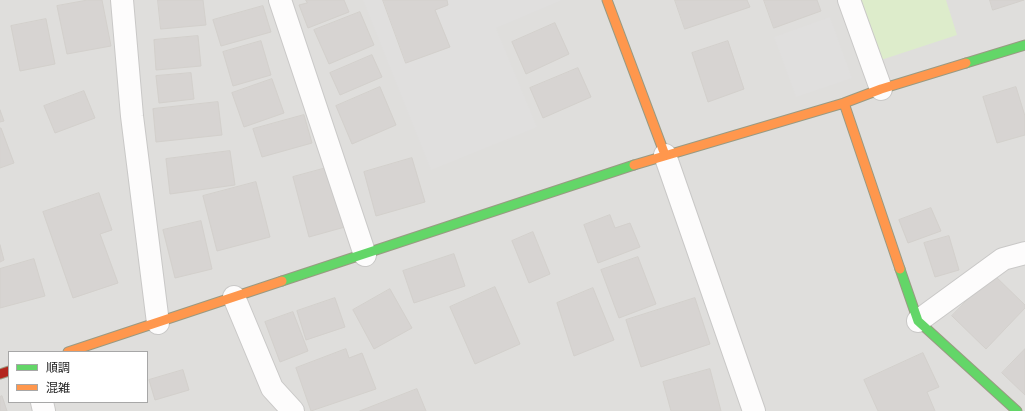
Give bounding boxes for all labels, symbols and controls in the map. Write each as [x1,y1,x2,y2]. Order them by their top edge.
legend [8,351,148,403]
text: 順調 [46,361,70,377]
text: 混雑 [46,381,70,397]

